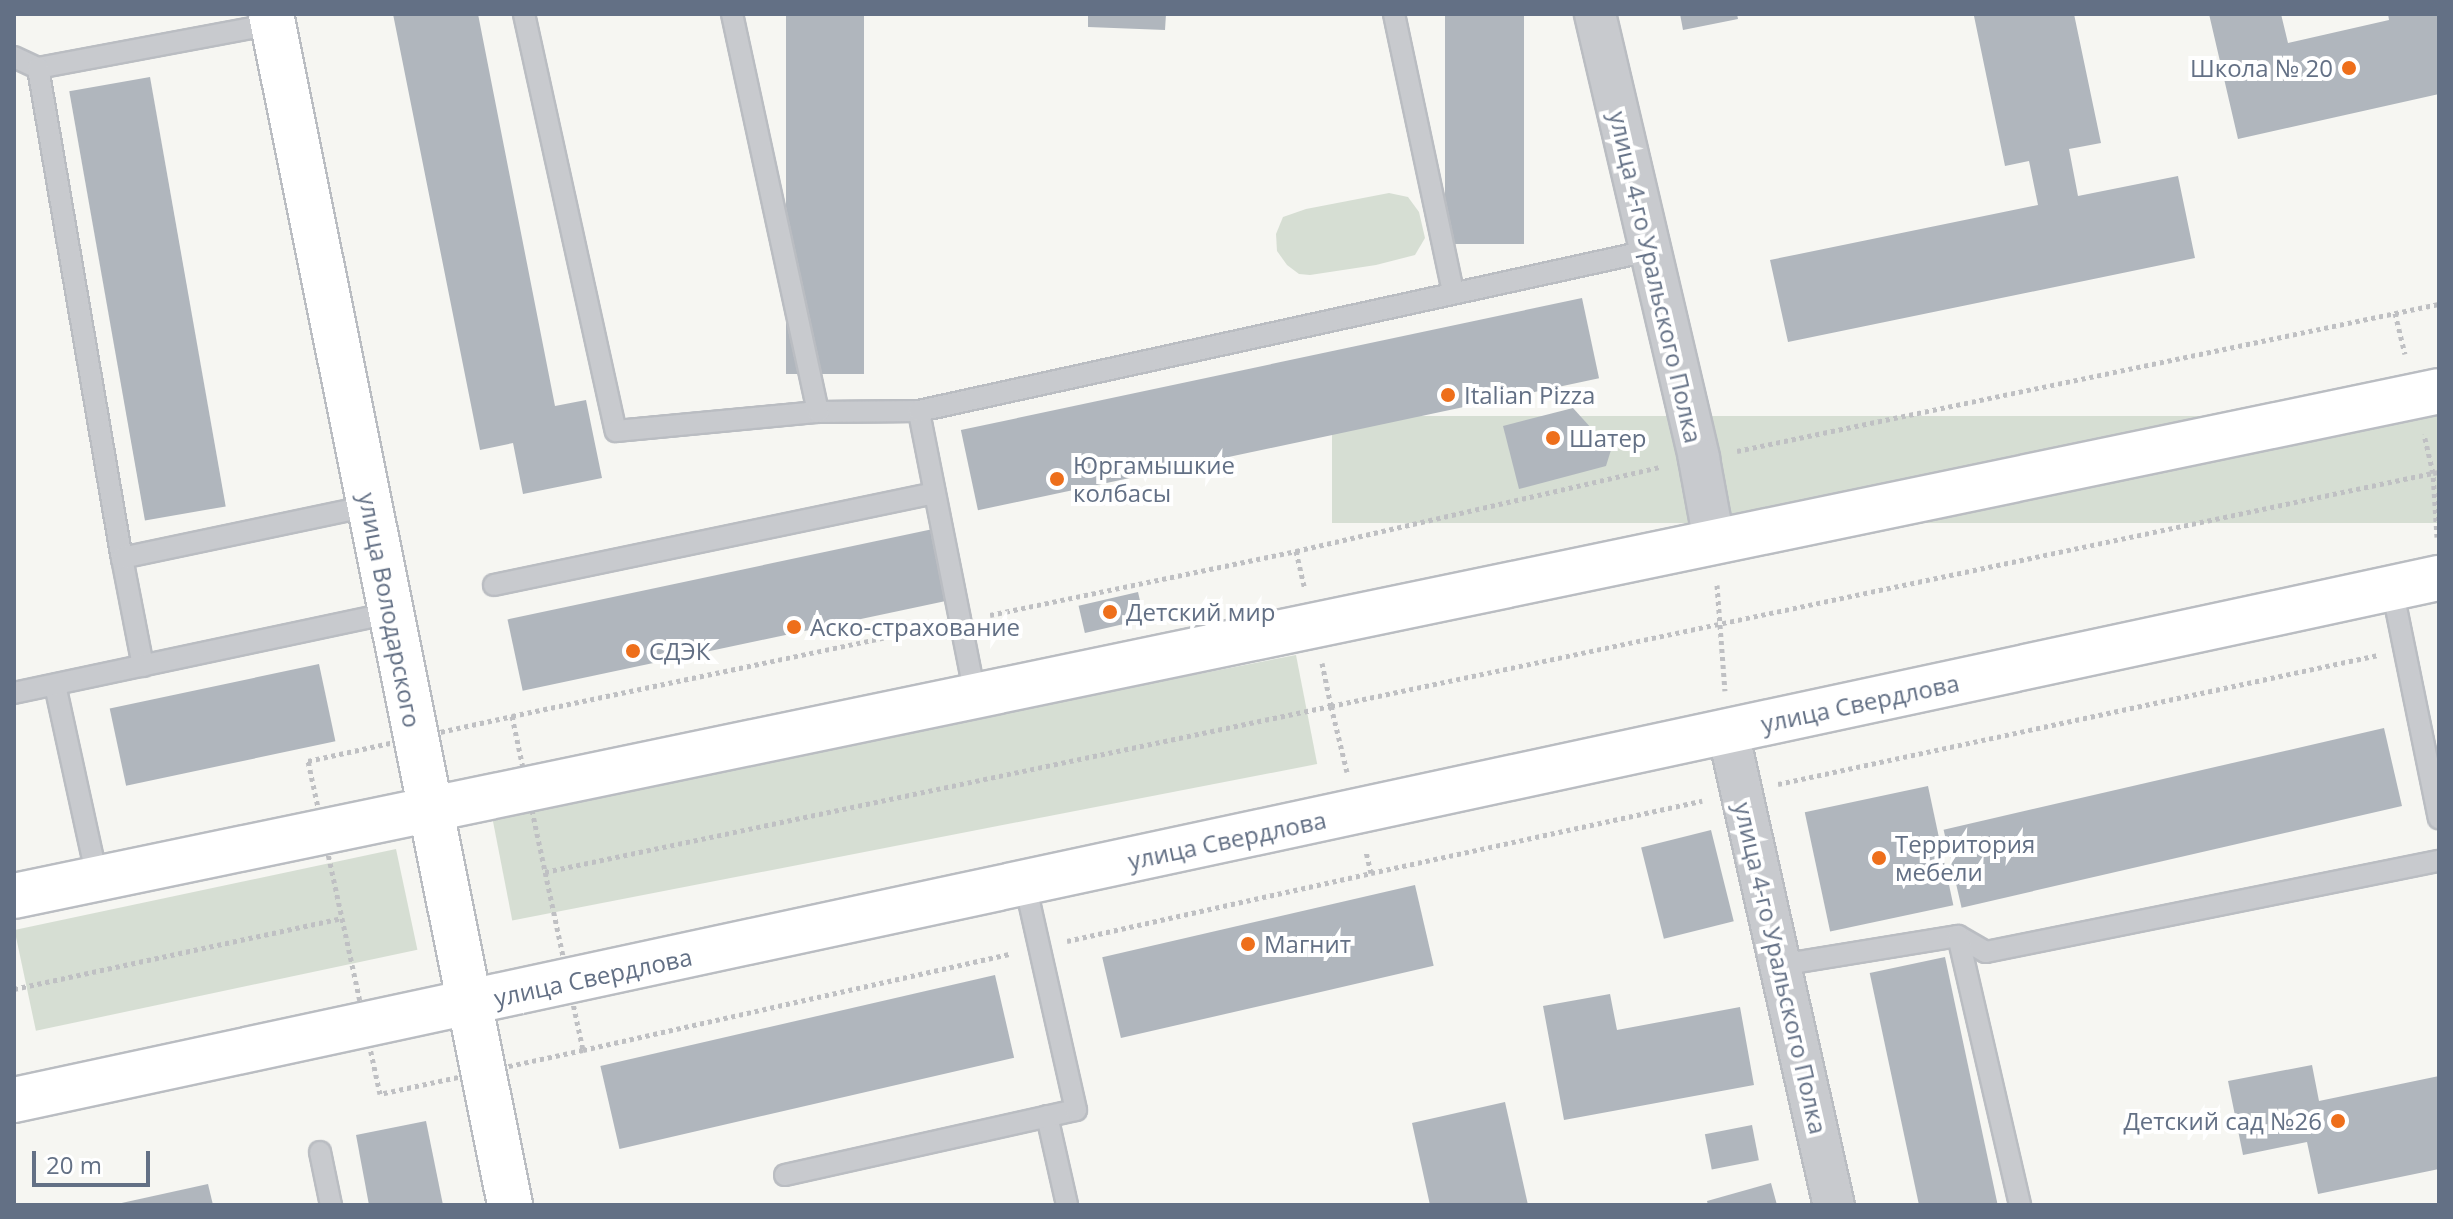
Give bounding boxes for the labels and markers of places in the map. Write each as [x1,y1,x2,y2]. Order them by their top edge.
place label: Школа № 20 [2190,54,2333,82]
marker: Школа № 20 [2340,59,2358,77]
place label: Italian Pizza [1464,381,1595,409]
marker: Italian Pizza [1439,386,1457,404]
place label: Шатер [1569,424,1647,452]
marker: Шатер [1544,429,1562,447]
place label: Юргамышкие колбасы [1073,451,1235,507]
marker: Юргамышкие колбасы [1048,470,1066,488]
place label: Детский мир [1126,598,1275,626]
marker: Детский мир [1101,603,1119,621]
place label: Аско-страхование [810,613,1020,641]
marker: Аско-страхование [785,618,803,636]
place label: СДЭК [649,637,710,665]
marker: СДЭК [624,642,642,660]
place label: Территория мебели [1895,830,2035,886]
marker: Территория мебели [1870,849,1888,867]
place label: Магнит [1264,930,1351,958]
marker: Магнит [1239,935,1257,953]
place label: Детский сад №26 [2123,1107,2322,1135]
marker: Детский сад №26 [2329,1112,2347,1130]

